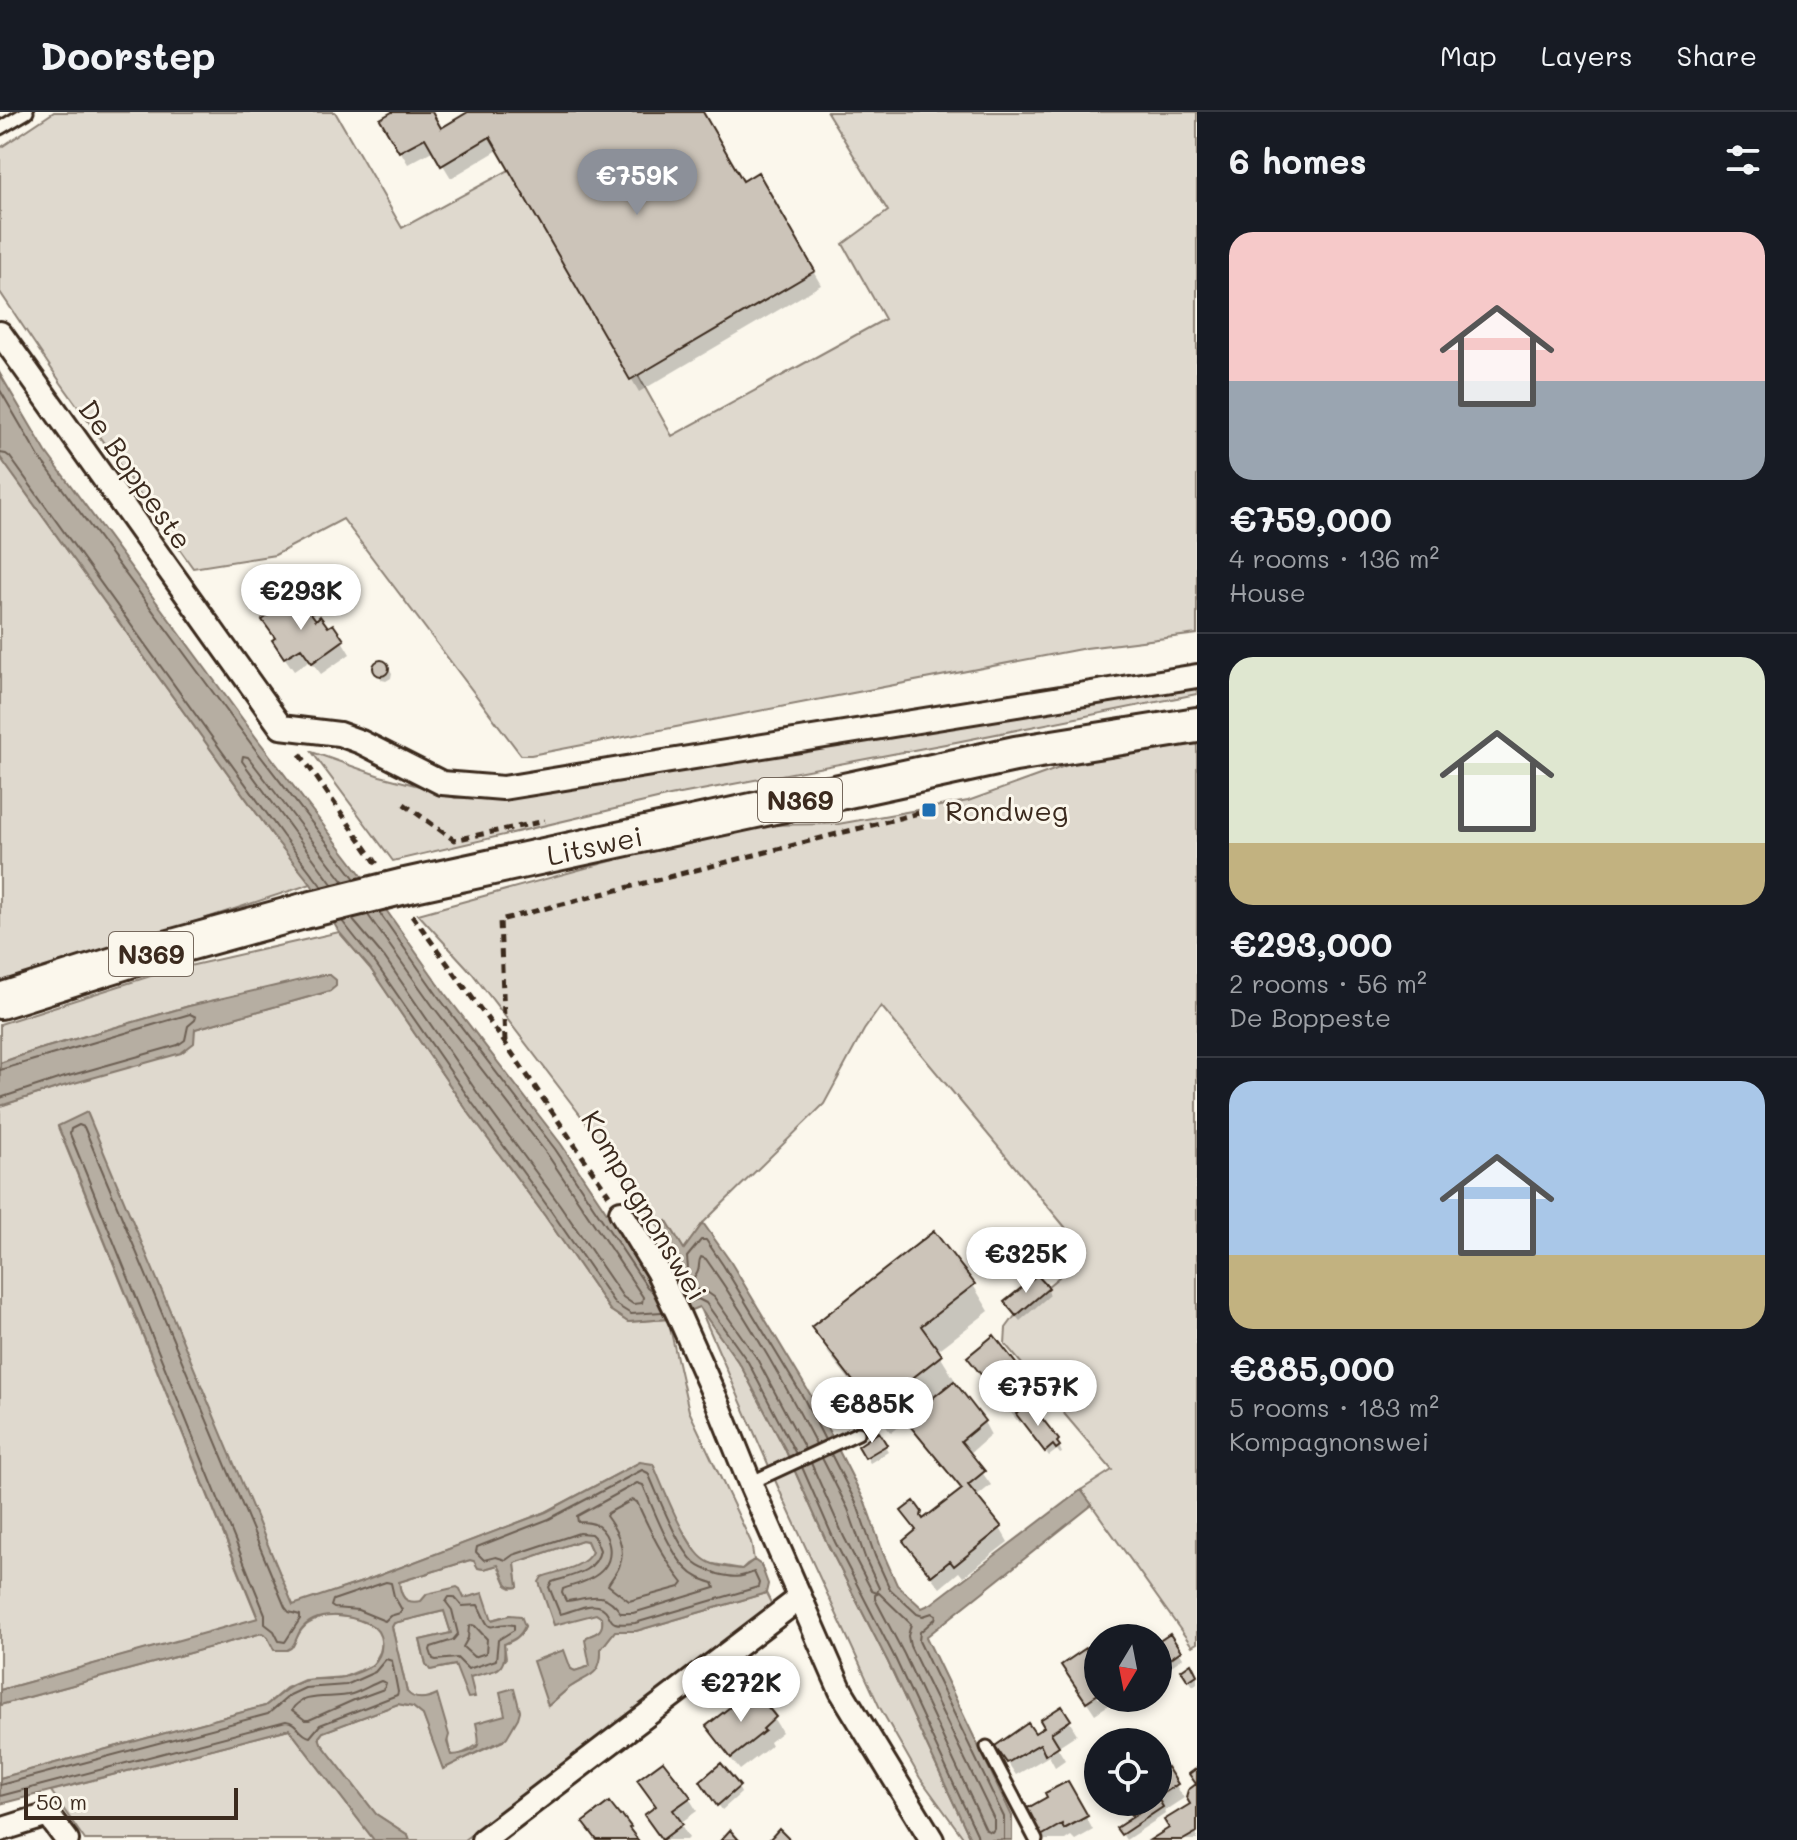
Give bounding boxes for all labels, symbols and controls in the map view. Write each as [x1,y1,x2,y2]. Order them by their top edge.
text: Doorstep [40,30,216,80]
text: Map [1440,37,1497,73]
text: Layers [1541,37,1633,73]
text: Share [1677,37,1757,73]
text: 6 homes [1229,138,1367,183]
icon: filters [1721,138,1765,182]
pin: €759K [581,149,693,217]
text: €759K [595,158,679,192]
icon: home [1425,284,1569,428]
street label: De Boppeste [71,392,201,556]
text: €759,000 [1229,496,1392,541]
text: 4 rooms · 136 m² [1229,541,1439,575]
pin: €293K [245,564,357,632]
text: €293K [259,573,343,607]
text: House [1229,575,1306,609]
icon: home [1425,709,1569,853]
road number: N369 [758,778,842,822]
place label: Rondweg [945,792,1068,828]
marker: Rondweg [920,801,938,819]
street label: Litswei [543,817,646,873]
text: €293,000 [1229,921,1392,966]
road number: N369 [109,932,193,976]
text: 2 rooms · 56 m² [1229,966,1427,1000]
text: De Boppeste [1229,1000,1391,1034]
street label: Kompagnonswei [574,1103,716,1307]
icon: home [1425,1133,1569,1277]
pin: €325K [970,1227,1082,1295]
text: €325K [984,1236,1068,1270]
text: €885,000 [1229,1345,1395,1390]
pin: €757K [982,1360,1094,1428]
text: €757K [997,1369,1079,1403]
pin: €885K [816,1377,928,1445]
text: €885K [829,1386,915,1420]
text: 5 rooms · 183 m² [1229,1390,1439,1424]
text: Kompagnonswei [1229,1424,1429,1458]
north arrow [1084,1624,1172,1712]
map controls [1084,1624,1172,1816]
pin: €272K [685,1656,797,1724]
text: €272K [700,1665,782,1699]
button: locate [1084,1728,1172,1816]
scale bar [24,1784,238,1820]
text: 50 m [36,1787,87,1816]

